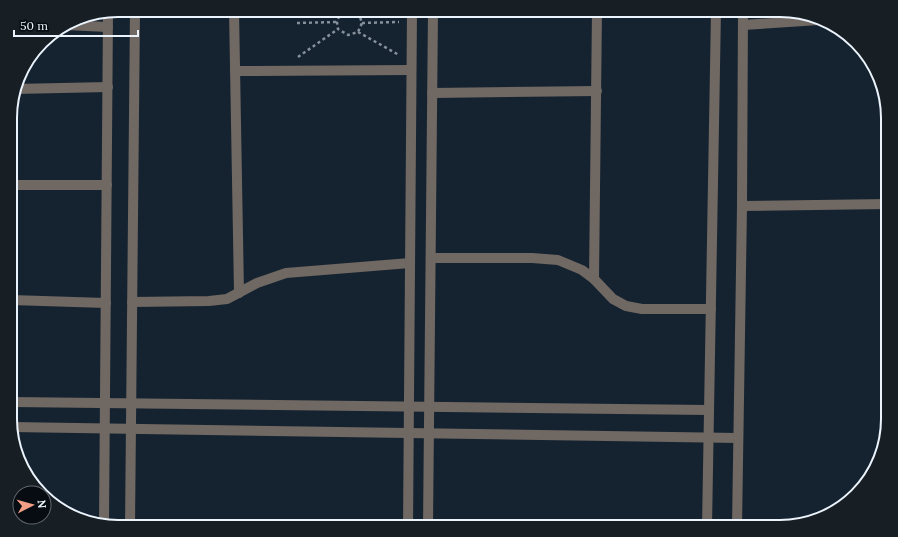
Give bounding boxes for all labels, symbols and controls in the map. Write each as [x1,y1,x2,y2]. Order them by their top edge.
scale bar [14,12,138,38]
text: 50 m [20,18,48,33]
north arrow [12,485,52,525]
text: N [35,499,49,509]

